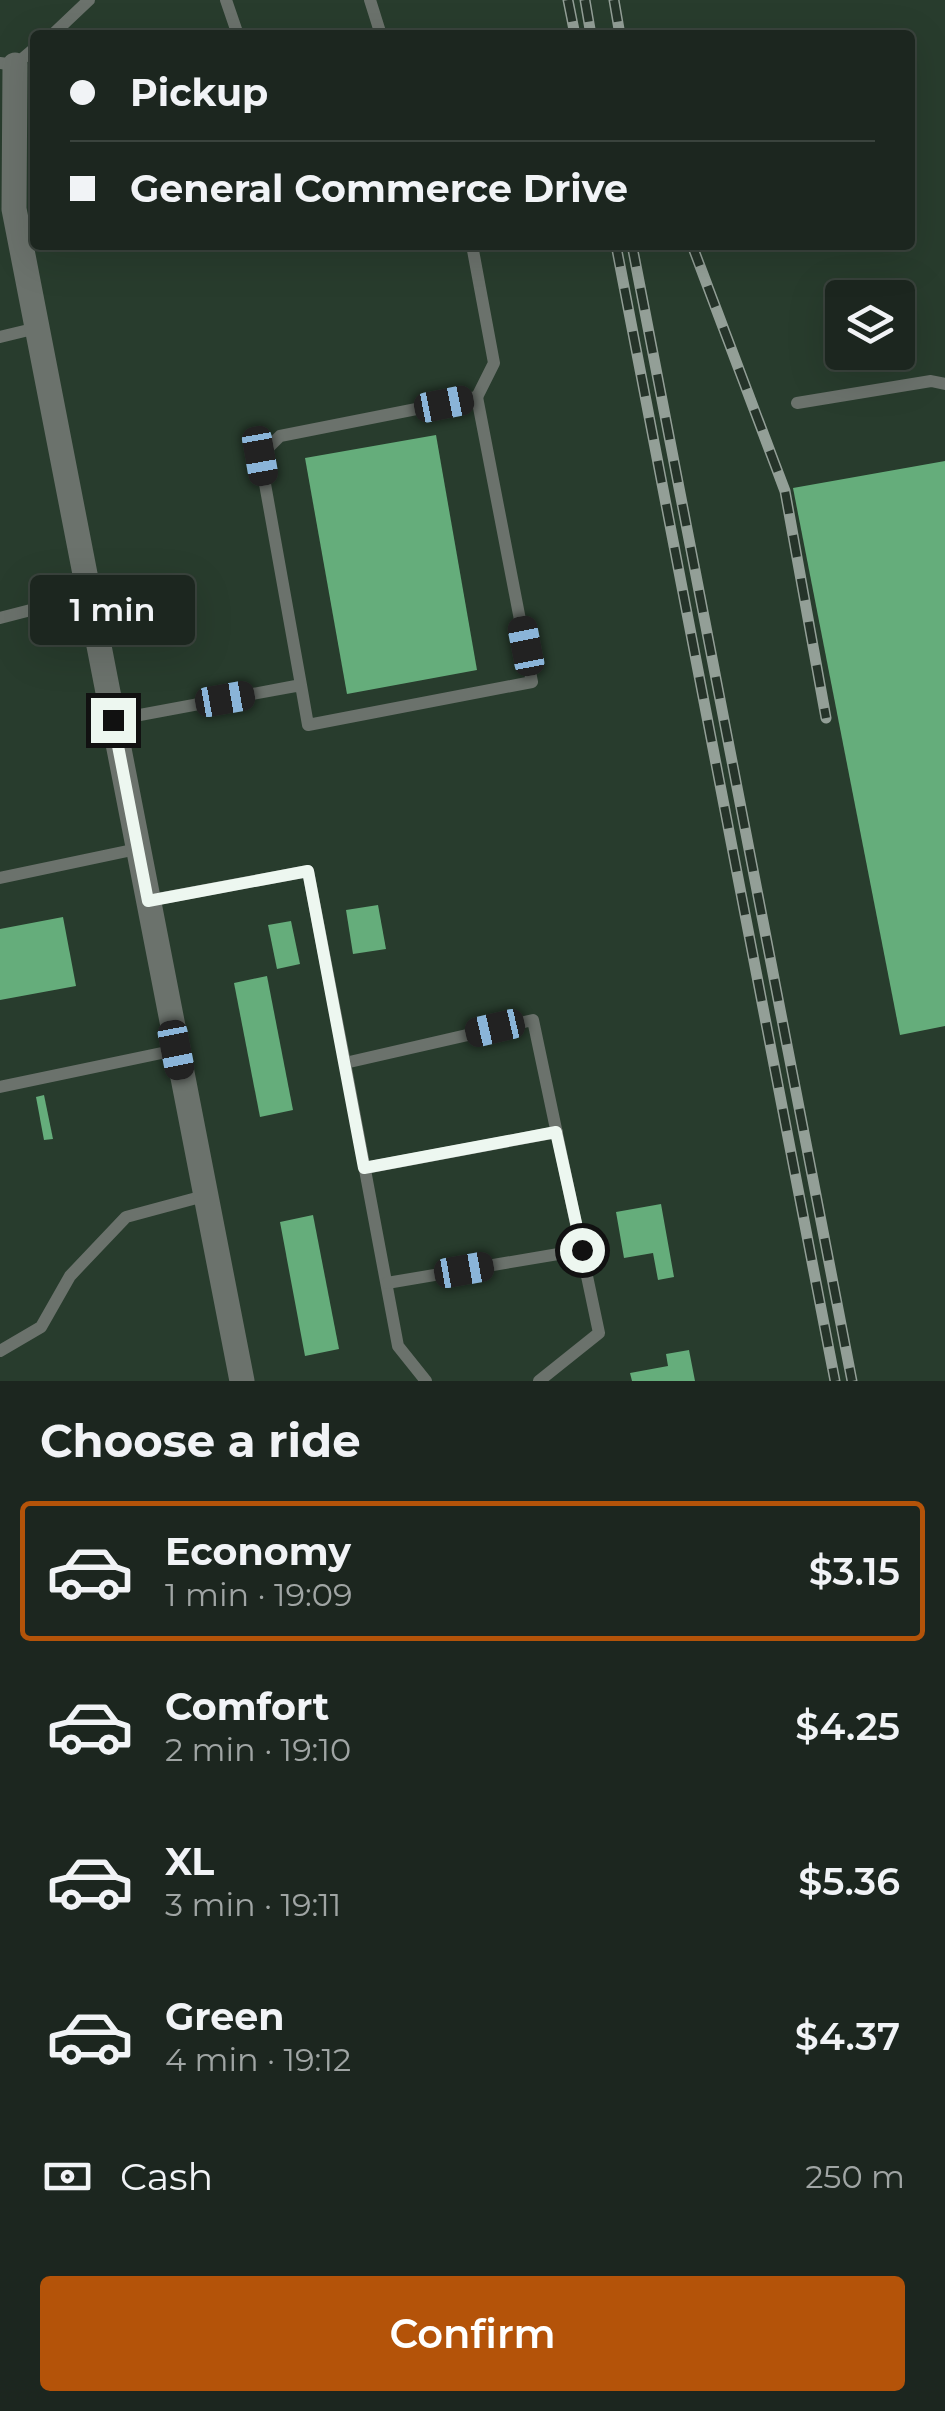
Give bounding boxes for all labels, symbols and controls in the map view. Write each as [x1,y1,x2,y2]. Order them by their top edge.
text: Pickup [130,69,268,116]
text: General Commerce Drive [130,165,628,212]
map controls [825,280,915,370]
button: layers [825,280,915,370]
car [412,384,476,424]
car [240,424,280,488]
callout: 1 min [31,575,196,645]
text: 1 min [70,590,155,629]
car [506,614,546,678]
car [193,679,257,719]
route end [91,698,136,743]
car [462,1007,528,1049]
car [156,1018,196,1082]
route start [560,1228,605,1273]
car [432,1250,496,1290]
text: Choose a ride [40,1413,361,1468]
icon: car [45,1526,135,1616]
text: Economy [165,1528,351,1575]
text: $3.15 [809,1548,900,1595]
text: 1 min · 19:09 [165,1575,352,1614]
icon: car [45,1681,135,1771]
text: Comfort [165,1683,329,1730]
text: $4.25 [795,1703,900,1750]
text: 2 min · 19:10 [165,1730,351,1769]
icon: car [45,1836,135,1926]
text: XL [165,1838,214,1885]
text: $5.36 [798,1858,900,1905]
text: 3 min · 19:11 [165,1885,341,1924]
icon: car [45,1991,135,2081]
text: Green [165,1993,285,2040]
text: $4.37 [795,2013,900,2060]
text: 4 min · 19:12 [165,2040,351,2079]
icon: cash [40,2149,95,2204]
text: Cash [120,2153,213,2200]
text: 250 m [805,2157,905,2196]
button: Confirm [40,2276,905,2391]

